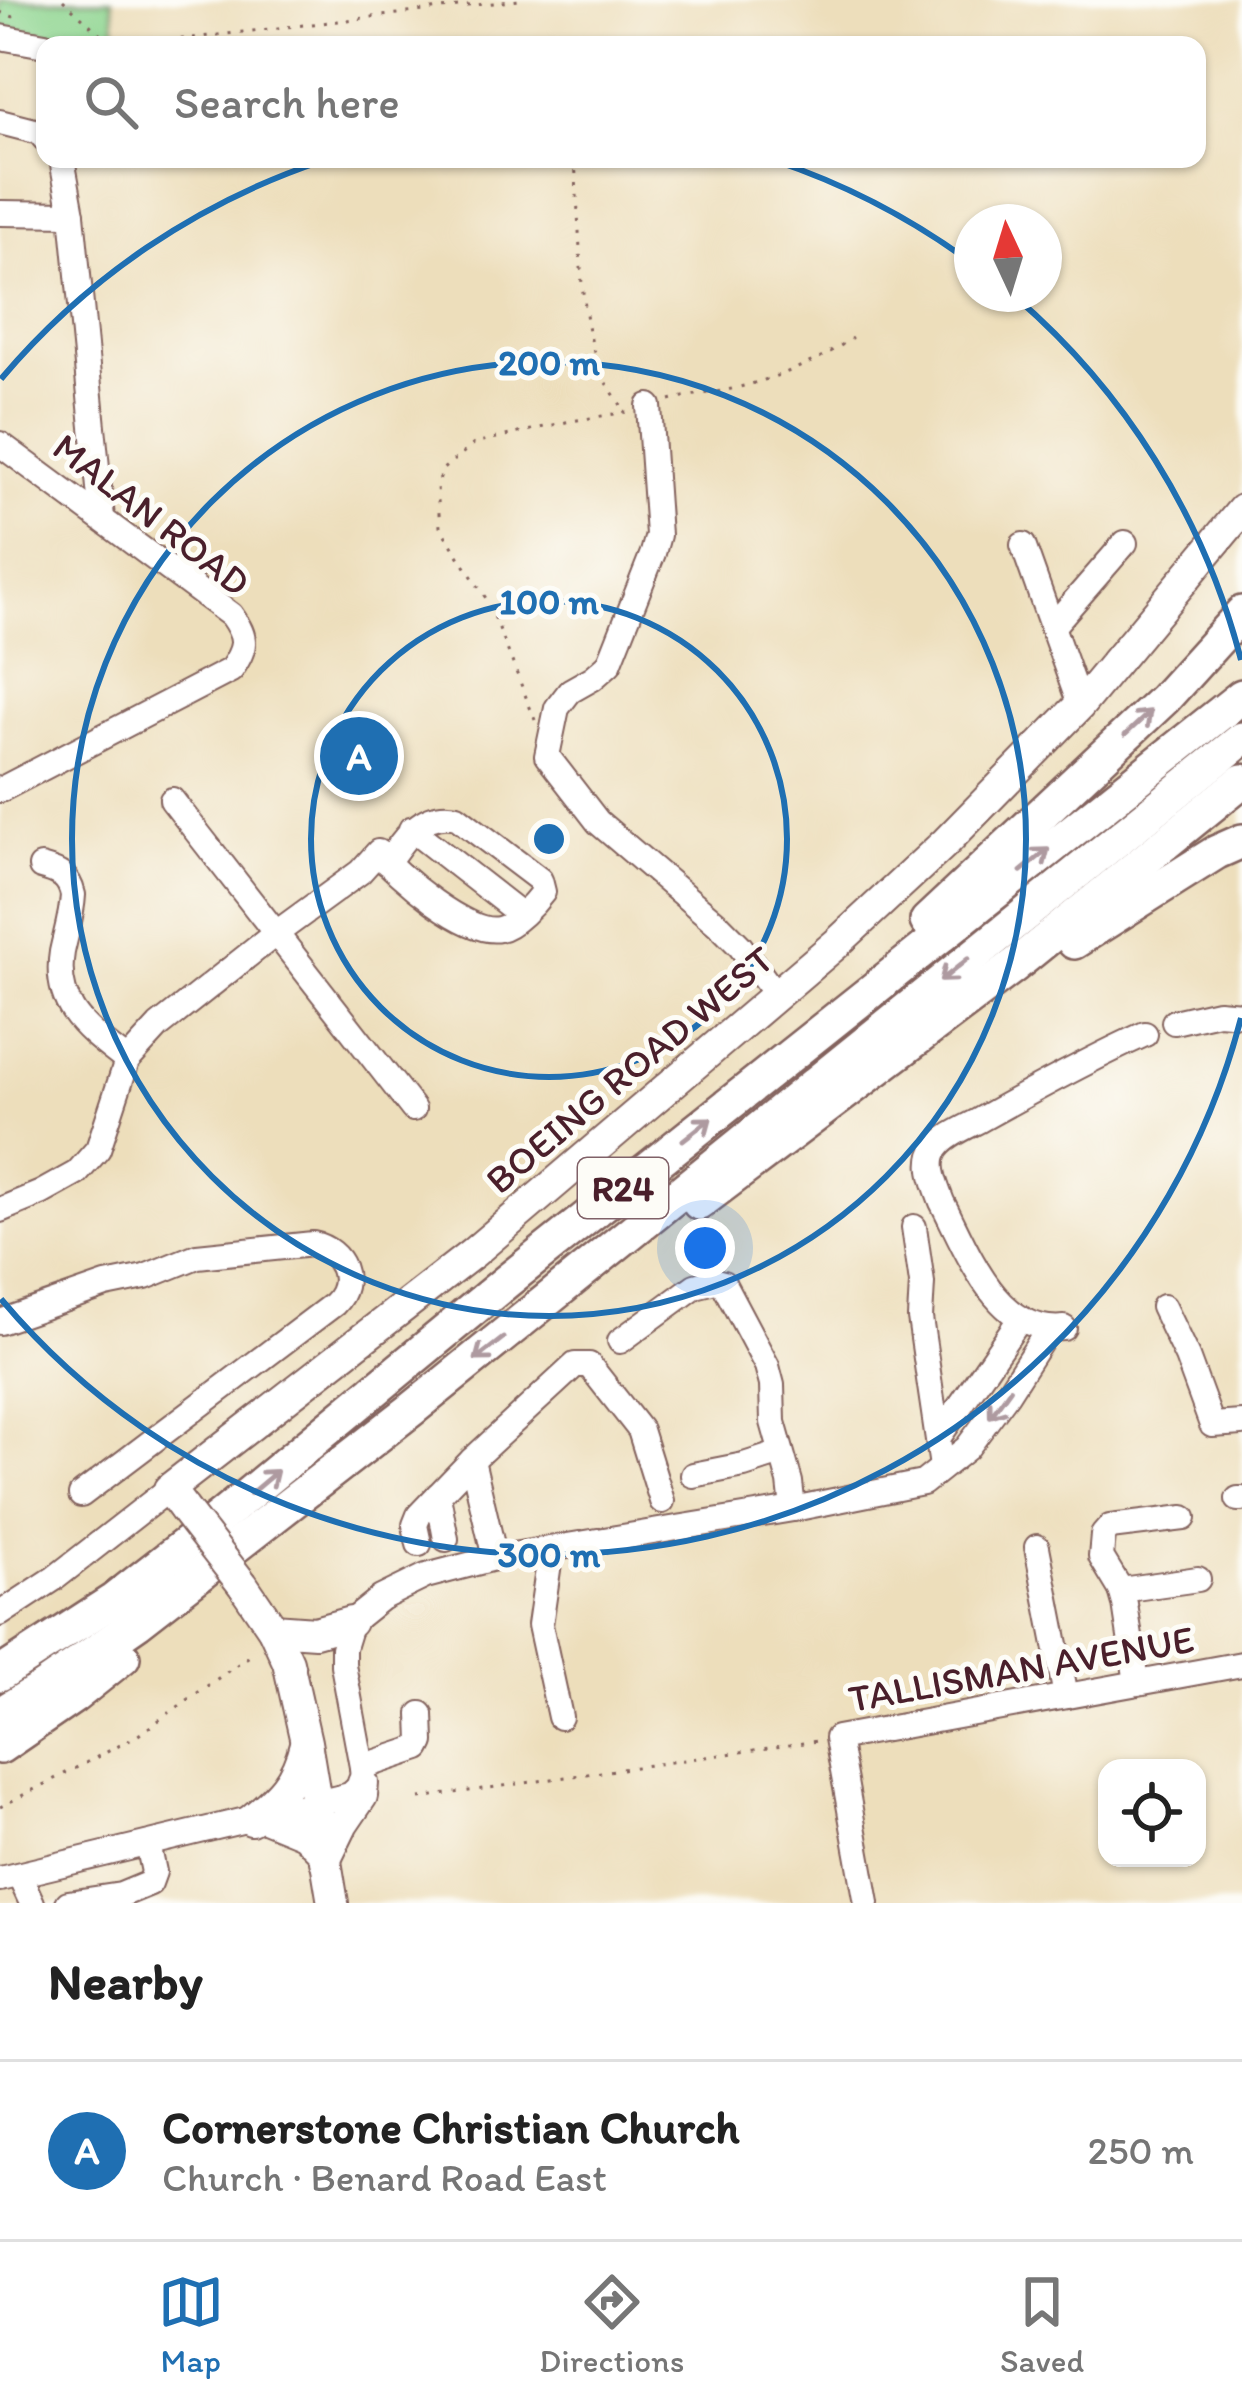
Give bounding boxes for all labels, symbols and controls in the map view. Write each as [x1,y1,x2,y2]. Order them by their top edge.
search box [36,36,1206,168]
icon: search [78,69,144,135]
text: Search here [174,75,400,129]
north arrow [954,204,1062,312]
text: 200 m [498,341,601,384]
street label: MALAN ROAD [44,423,259,606]
text: 100 m [499,580,599,623]
one-way arrow [1123,710,1153,738]
pin: A [320,711,398,801]
centre of rings [528,818,570,860]
one-way arrow [1018,847,1050,874]
street label: BOEING ROAD WEST [476,935,783,1203]
one-way arrow [939,956,971,983]
one-way arrow [680,1117,712,1143]
road number: R24 [578,1158,668,1218]
your location [675,1218,735,1278]
one-way arrow [473,1335,505,1361]
one-way arrow [987,1386,1013,1419]
one-way arrow [248,1468,279,1496]
text: 300 m [498,1533,601,1576]
street label: TALLISMAN AVENUE [845,1615,1197,1722]
map controls [1098,1759,1206,1867]
button: locate [1098,1759,1206,1867]
text: Nearby [48,1951,203,2012]
text: Cornerstone Christian Church [162,2100,739,2154]
text: A [75,2127,99,2174]
text: 250 m [1087,2127,1194,2174]
text: Church · Benard Road East [162,2154,607,2201]
tab: Map [158,2269,224,2380]
tab: Directions [539,2269,684,2380]
tab: Saved [1000,2269,1084,2380]

